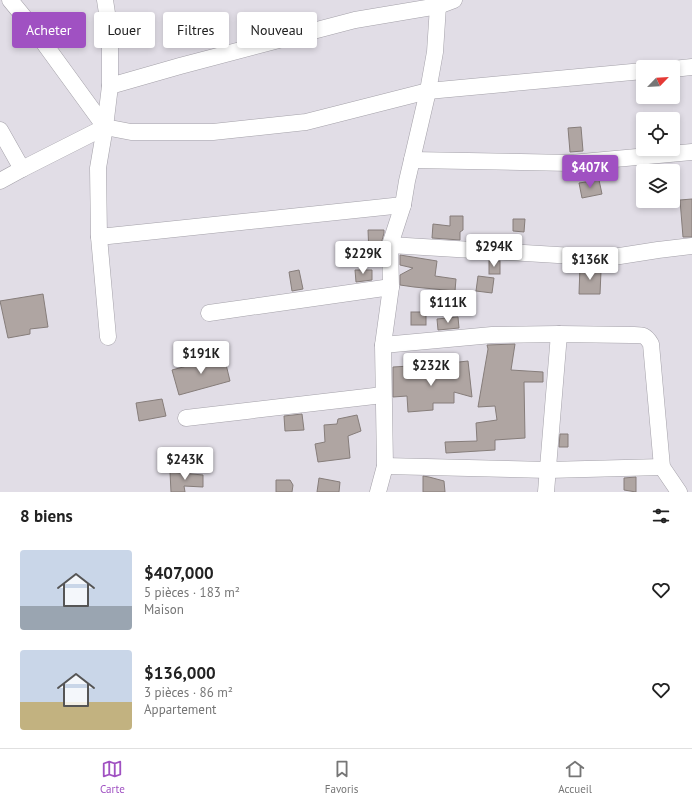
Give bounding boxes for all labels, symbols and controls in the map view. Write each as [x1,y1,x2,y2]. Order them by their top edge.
chip: Acheter [12,12,86,48]
chip: Louer [94,12,155,48]
chip: Filtres [163,12,229,48]
chip: Nouveau [237,12,317,48]
north arrow [636,60,680,104]
map controls [636,60,680,208]
button: locate [636,112,680,156]
pin: $407K [562,155,618,189]
text: $407K [571,159,609,176]
button: layers [636,164,680,208]
pin: $294K [466,234,522,268]
text: $294K [475,238,513,255]
pin: $229K [335,241,391,275]
text: $229K [344,245,382,262]
pin: $136K [562,247,618,281]
text: $136K [571,251,609,268]
pin: $111K [420,290,476,324]
text: $111K [429,294,467,311]
pin: $191K [173,341,229,375]
text: $191K [182,345,220,362]
pin: $232K [403,353,459,387]
text: $232K [412,357,450,374]
pin: $243K [157,447,213,481]
text: $243K [166,451,204,468]
text: 8 biens [20,505,73,527]
icon: filters [650,505,672,527]
text: $407,000 [144,562,214,584]
icon: home [52,566,100,614]
icon: heart [650,579,672,601]
text: 5 pièces · 183 m² [144,584,240,601]
text: Maison [144,601,184,618]
text: $136,000 [144,662,216,684]
icon: home [52,666,100,714]
icon: heart [650,679,672,701]
text: 3 pièces · 86 m² [144,684,233,701]
text: Appartement [144,701,216,718]
tab: Carte [100,758,125,796]
tab: Favoris [325,758,358,796]
tab: Accueil [558,758,592,796]

